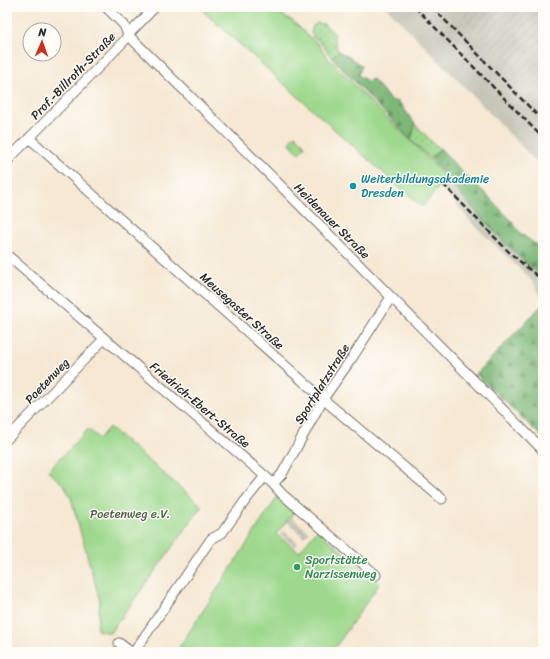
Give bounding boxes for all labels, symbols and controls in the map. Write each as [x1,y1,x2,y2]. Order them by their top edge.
north arrow [22,22,62,62]
text: N [37,23,47,42]
street label: Prof.-Billroth-Straße [25,27,121,125]
place label: Weiterbildungsakademie Dresden [361,168,489,204]
street label: Heidenauer Straße [289,178,375,264]
marker: Weiterbildungsakademie Dresden [348,181,358,191]
street label: Meusegaster Straße [195,267,289,355]
street label: Sportplatzstraße [288,339,356,429]
street label: Poetenweg [19,353,75,409]
street label: Friedrich-Ebert-Straße [145,356,255,454]
park label: Poetenweg e.V. [90,503,170,525]
place label: Sportstätte Narzissenweg [305,549,377,585]
marker: Sportstätte Narzissenweg [292,562,302,572]

